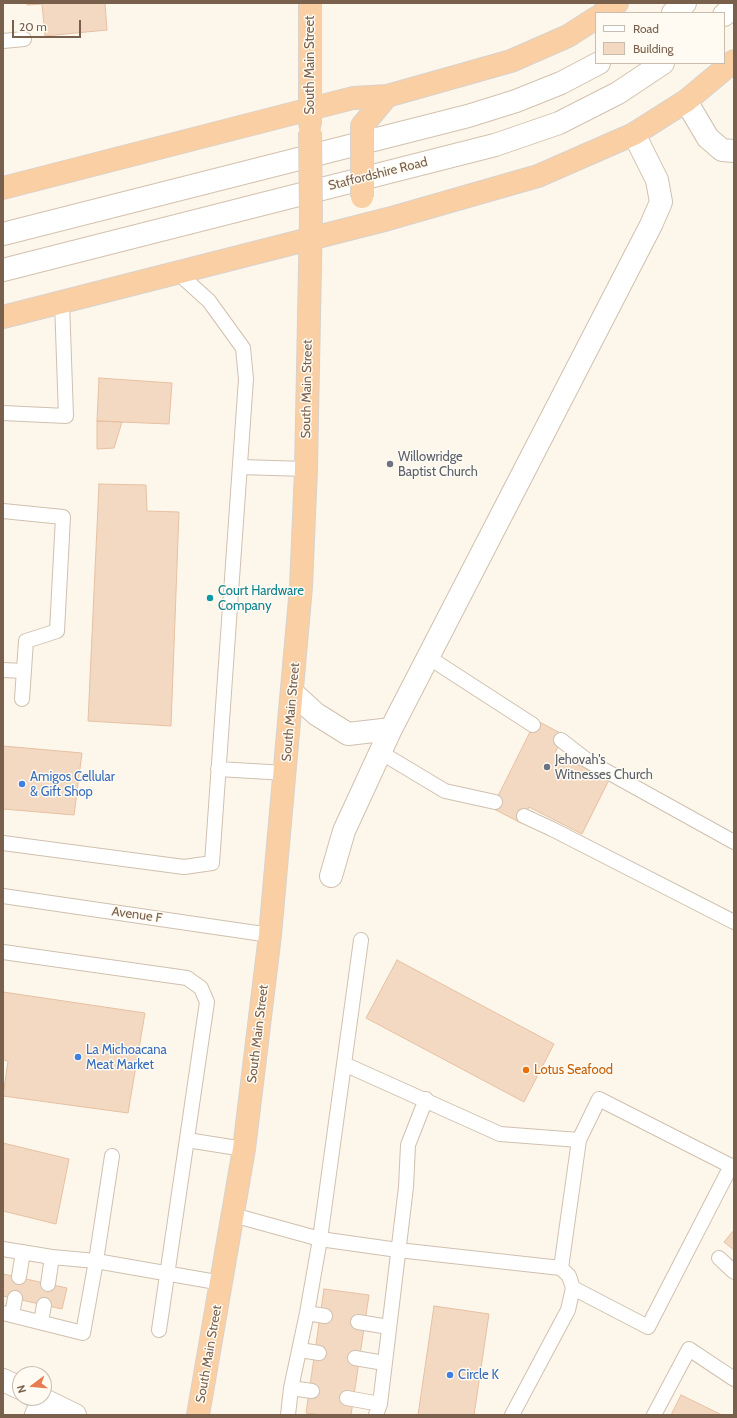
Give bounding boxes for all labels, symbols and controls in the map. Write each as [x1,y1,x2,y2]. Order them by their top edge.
scale bar [14,12,83,38]
legend [595,12,725,64]
street label: South Main Street [302,16,318,114]
text: 20 m [19,19,47,34]
text: Road [633,21,659,36]
text: Building [633,41,674,56]
street label: Staffordshire Road [327,154,429,194]
street label: South Main Street [298,339,316,439]
place label: Willowridge Baptist Church [398,449,478,480]
marker: Willowridge Baptist Church [385,459,395,469]
place label: Court Hardware Company [218,583,304,614]
marker: Court Hardware Company [205,593,215,603]
street label: South Main Street [279,662,303,762]
place label: Jehovah's Witnesses Church [555,752,653,783]
marker: Jehovah's Witnesses Church [542,762,552,772]
place label: Amigos Cellular & Gift Shop [30,769,115,800]
marker: Amigos Cellular & Gift Shop [17,779,27,789]
street label: Avenue F [111,904,163,926]
street label: South Main Street [244,984,272,1084]
place label: La Michoacana Meat Market [86,1042,167,1073]
marker: La Michoacana Meat Market [73,1052,83,1062]
place label: Lotus Seafood [534,1062,613,1078]
marker: Lotus Seafood [521,1065,531,1075]
street label: South Main Street [193,1304,225,1404]
north arrow [12,1366,52,1406]
place label: Circle K [458,1367,499,1383]
marker: Circle K [445,1370,455,1380]
text: N [14,1383,29,1395]

